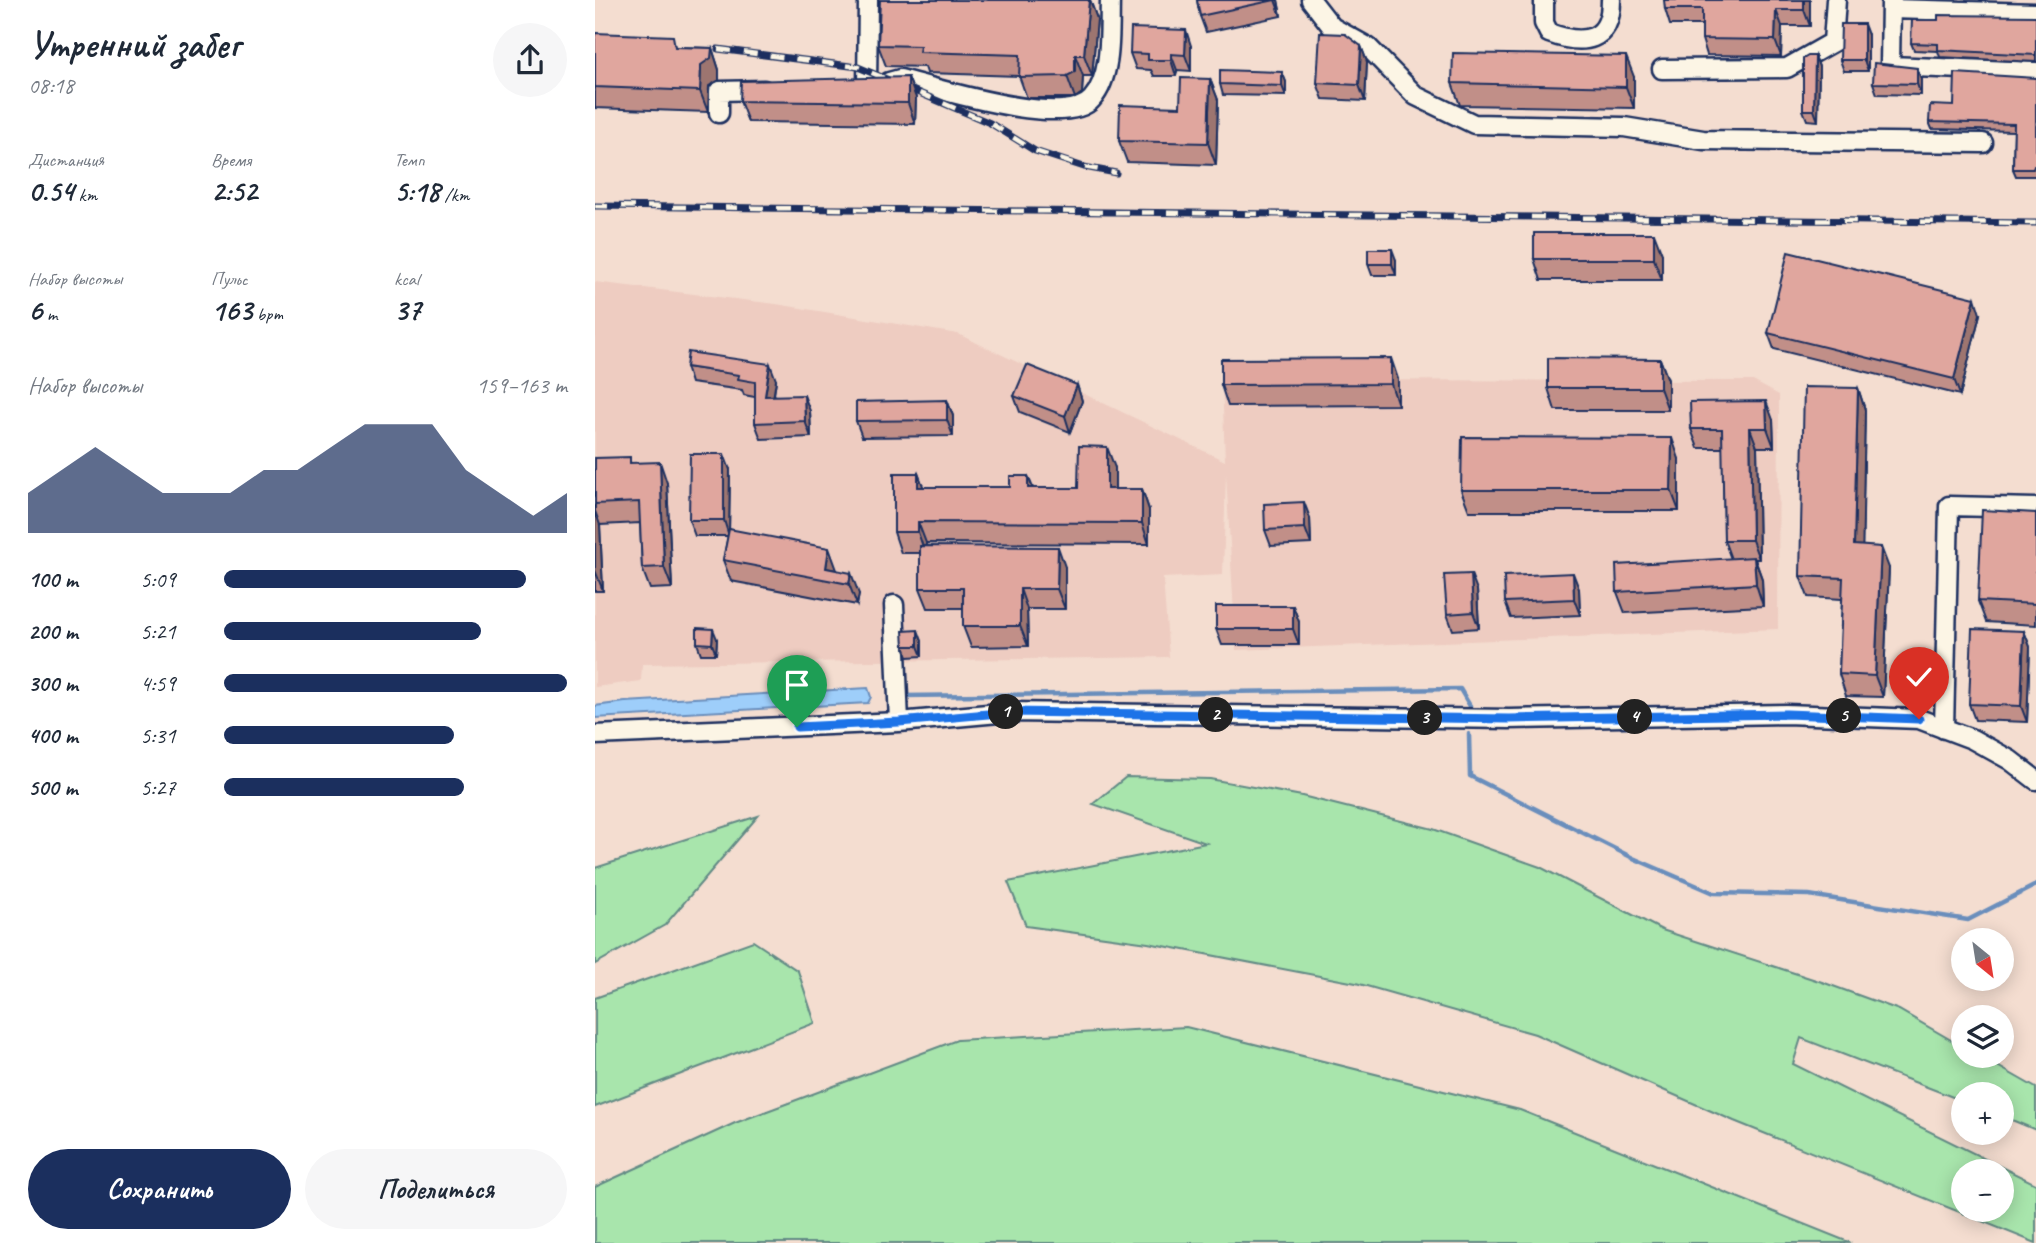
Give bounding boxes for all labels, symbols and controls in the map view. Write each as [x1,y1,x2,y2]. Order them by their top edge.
text: Утренний забег [28,21,240,68]
button: share [493,23,567,97]
text: 08:18 [28,71,74,100]
text: Дистанция [28,148,104,172]
text: Время [211,148,251,172]
text: Темп [394,148,425,172]
text: 0.54 [28,172,74,210]
text: 2:52 [211,172,257,210]
text: 5:18 [394,172,440,210]
text: km [74,183,97,207]
text: /km [440,183,469,207]
text: Набор высоты [28,267,122,291]
text: Пульс [211,267,248,291]
text: kcal [394,267,419,291]
text: 6 [28,291,42,329]
text: 163 [211,291,252,329]
text: 37 [394,291,421,329]
text: m [42,302,57,326]
text: bpm [252,302,283,326]
text: Набор высоты [28,371,142,400]
text: 159–163 m [476,371,567,400]
text: 100 m [28,565,78,594]
text: 5:09 [140,565,176,594]
text: 200 m [28,617,78,646]
text: 5:21 [140,617,176,646]
pin [1889,647,1949,719]
pin [767,655,827,727]
icon: check [1900,658,1938,696]
icon: arrive [778,666,816,704]
text: 300 m [28,669,78,698]
text: 4:59 [140,669,176,698]
pin: 1 [989,694,1023,730]
pin: 2 [1199,698,1233,732]
pin: 5 [1827,698,1861,734]
text: 1 [1001,699,1010,723]
pin: 3 [1407,700,1443,736]
pin: 4 [1618,700,1653,734]
text: 2 [1211,702,1220,726]
text: 5 [1839,703,1848,727]
text: 4 [1630,704,1639,728]
text: 3 [1420,705,1429,729]
text: 400 m [28,721,78,750]
text: 5:31 [140,721,176,750]
text: 500 m [28,773,77,802]
text: 5:27 [140,773,176,802]
north arrow [1951,928,2014,990]
map controls [1951,928,2014,1222]
button: layers [1951,1005,2014,1068]
button: + [1951,1082,2014,1145]
button: Сохранить [28,1149,291,1229]
button: Поделиться [305,1149,567,1229]
button: − [1951,1159,2014,1222]

